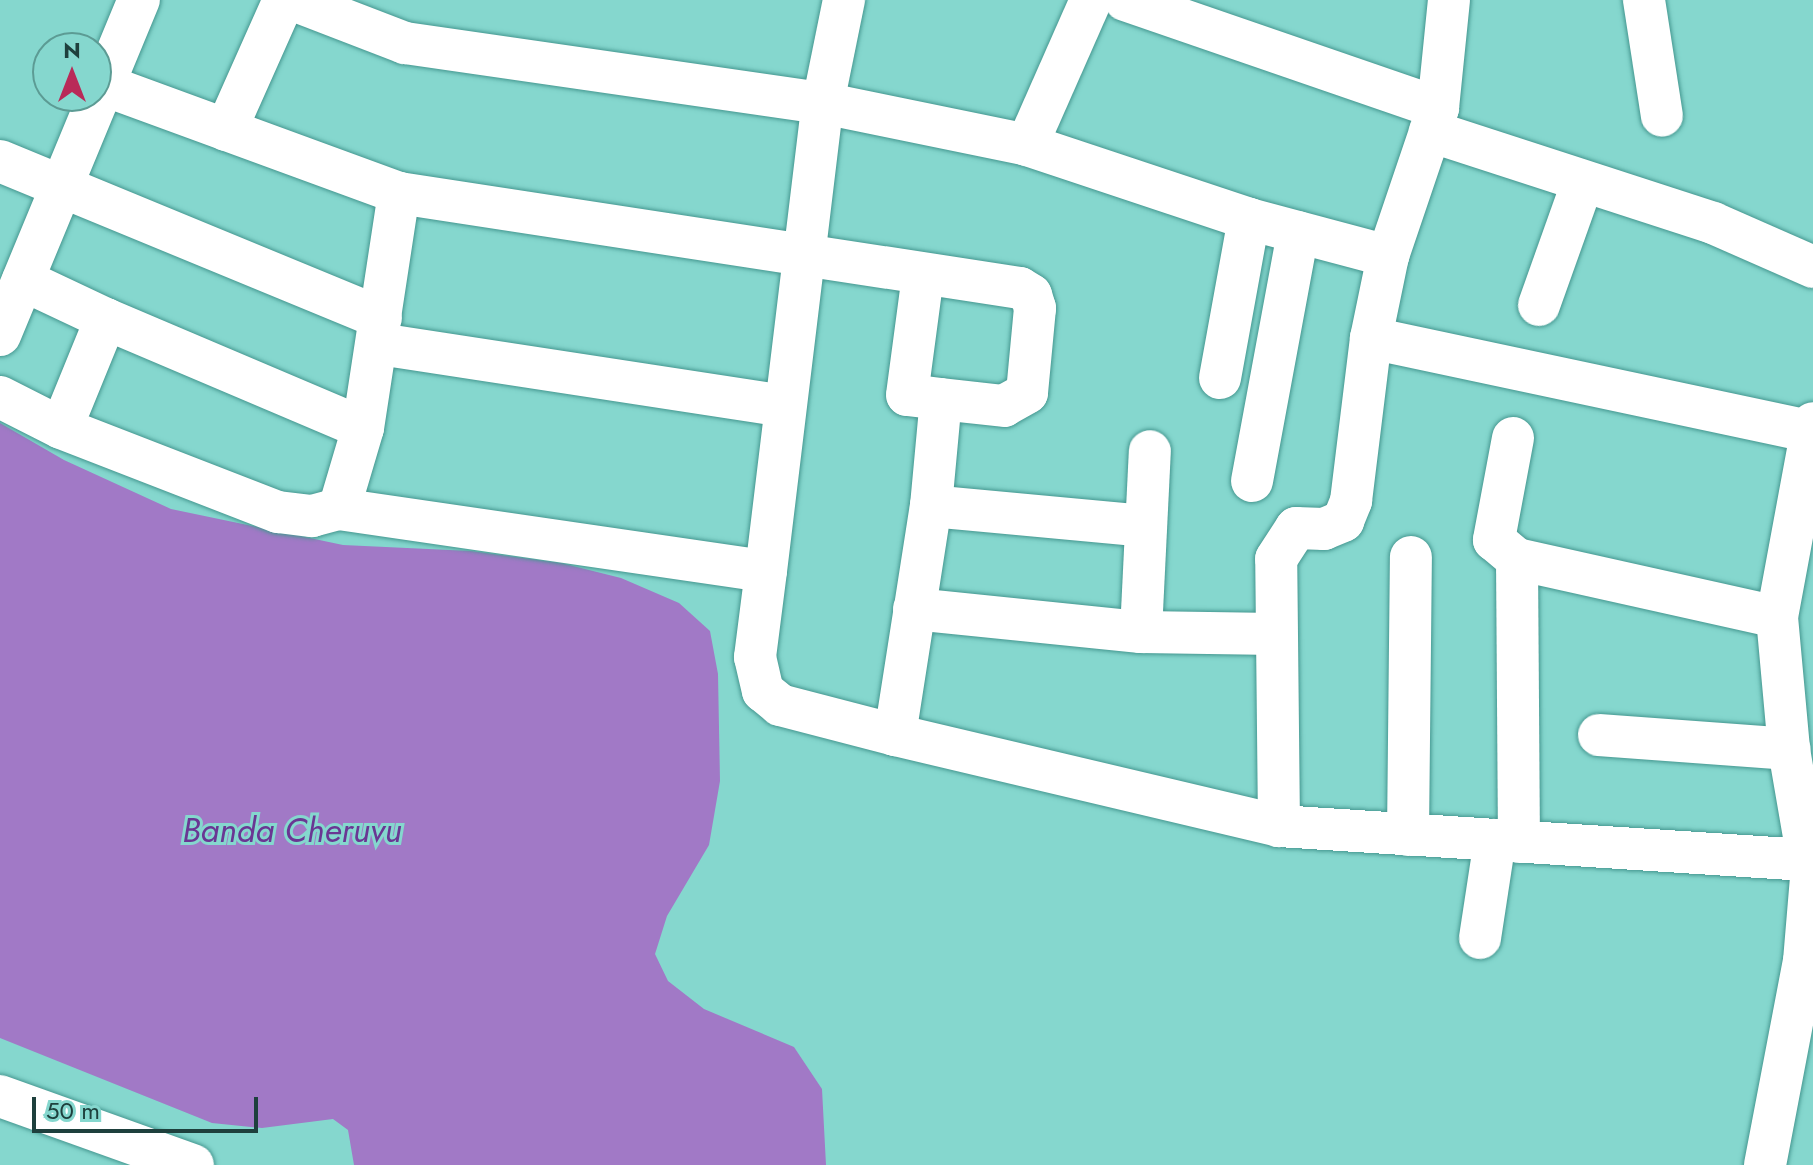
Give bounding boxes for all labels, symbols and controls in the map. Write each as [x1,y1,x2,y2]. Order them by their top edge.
north arrow [32,32,112,112]
text: N [63,34,81,66]
water label: Banda Cheruvu [182,811,402,851]
scale bar [36,1081,262,1131]
text: 50 m [46,1093,100,1128]

